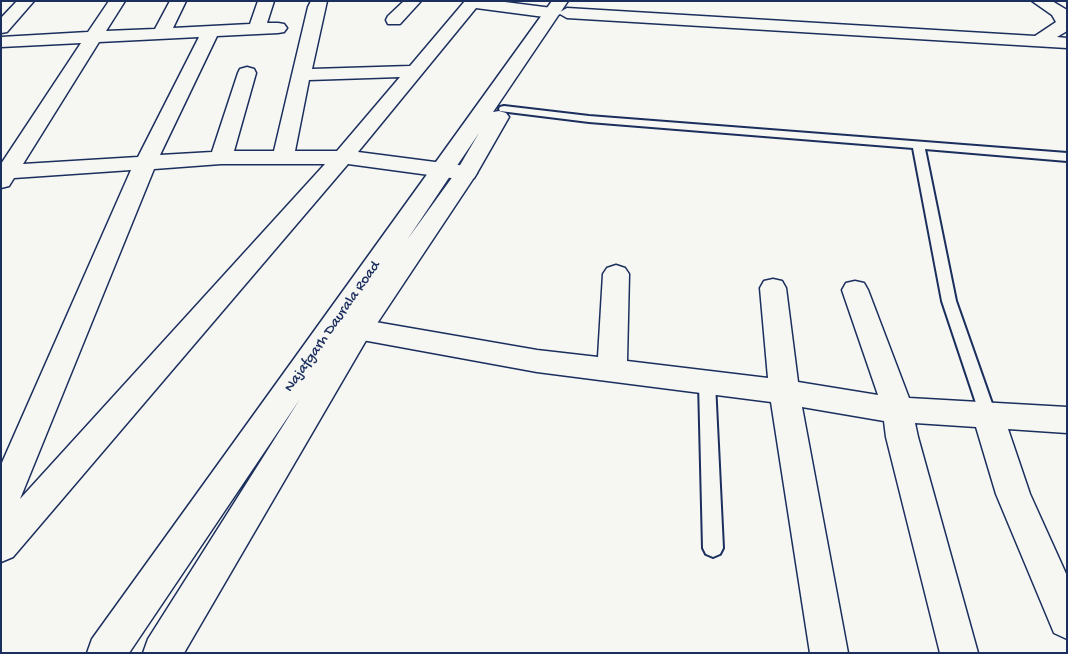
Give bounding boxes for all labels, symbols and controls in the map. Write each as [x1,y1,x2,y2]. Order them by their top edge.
street label: Najafgarh Daurala Road [281,258,385,396]

